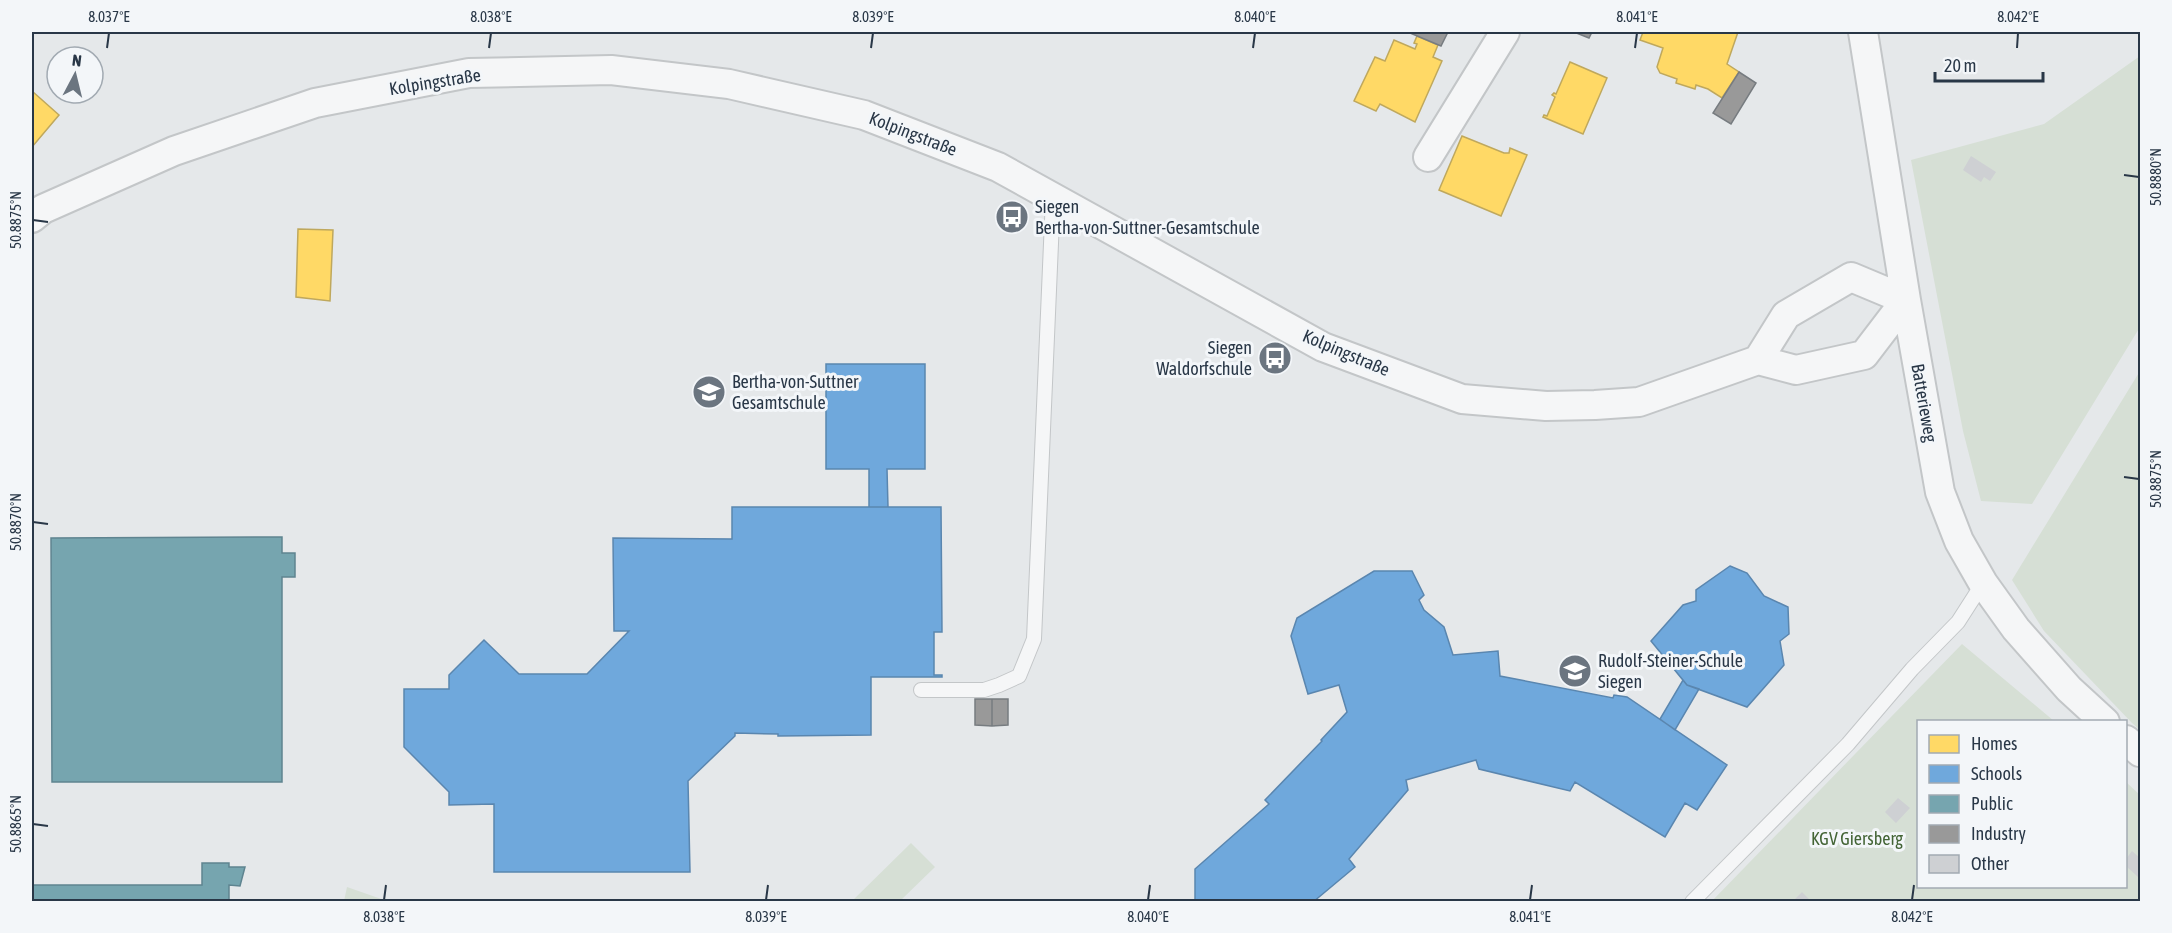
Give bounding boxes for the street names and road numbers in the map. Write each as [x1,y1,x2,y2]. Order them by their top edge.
street label: Kolpingstraße [388,64,482,99]
street label: Kolpingstraße [866,107,960,160]
street label: Kolpingstraße [1300,325,1393,380]
street label: Batterieweg [1907,362,1942,444]

